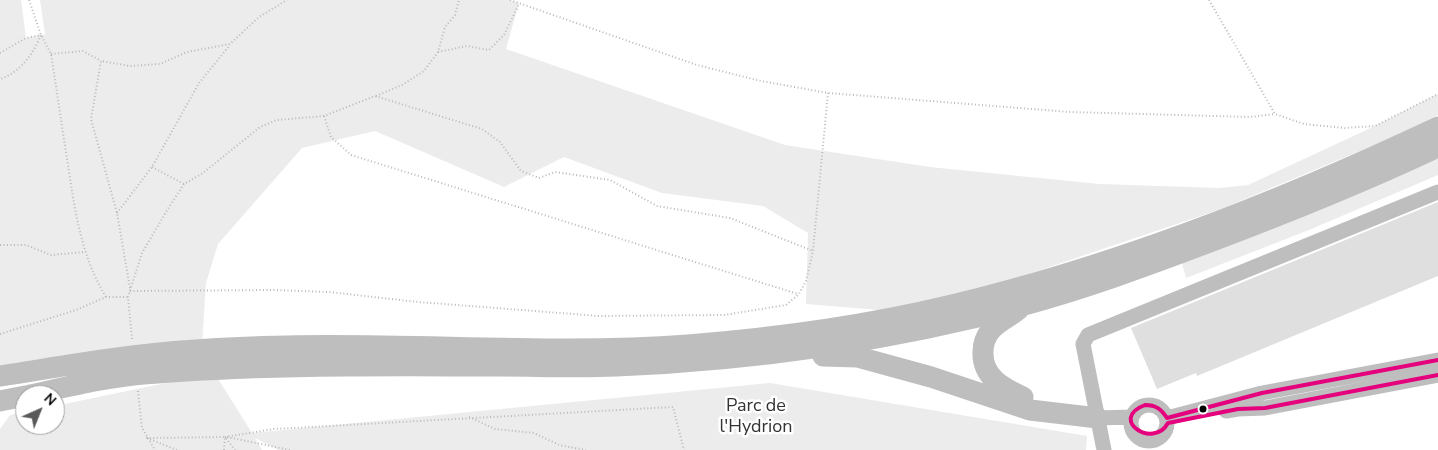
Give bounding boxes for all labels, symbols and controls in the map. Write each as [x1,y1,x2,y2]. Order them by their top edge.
north arrow [15,385,65,435]
text: N [40,389,60,410]
park label: Parc de l'Hydrion [720,396,792,438]
unlabelled marker [1198,404,1208,414]

